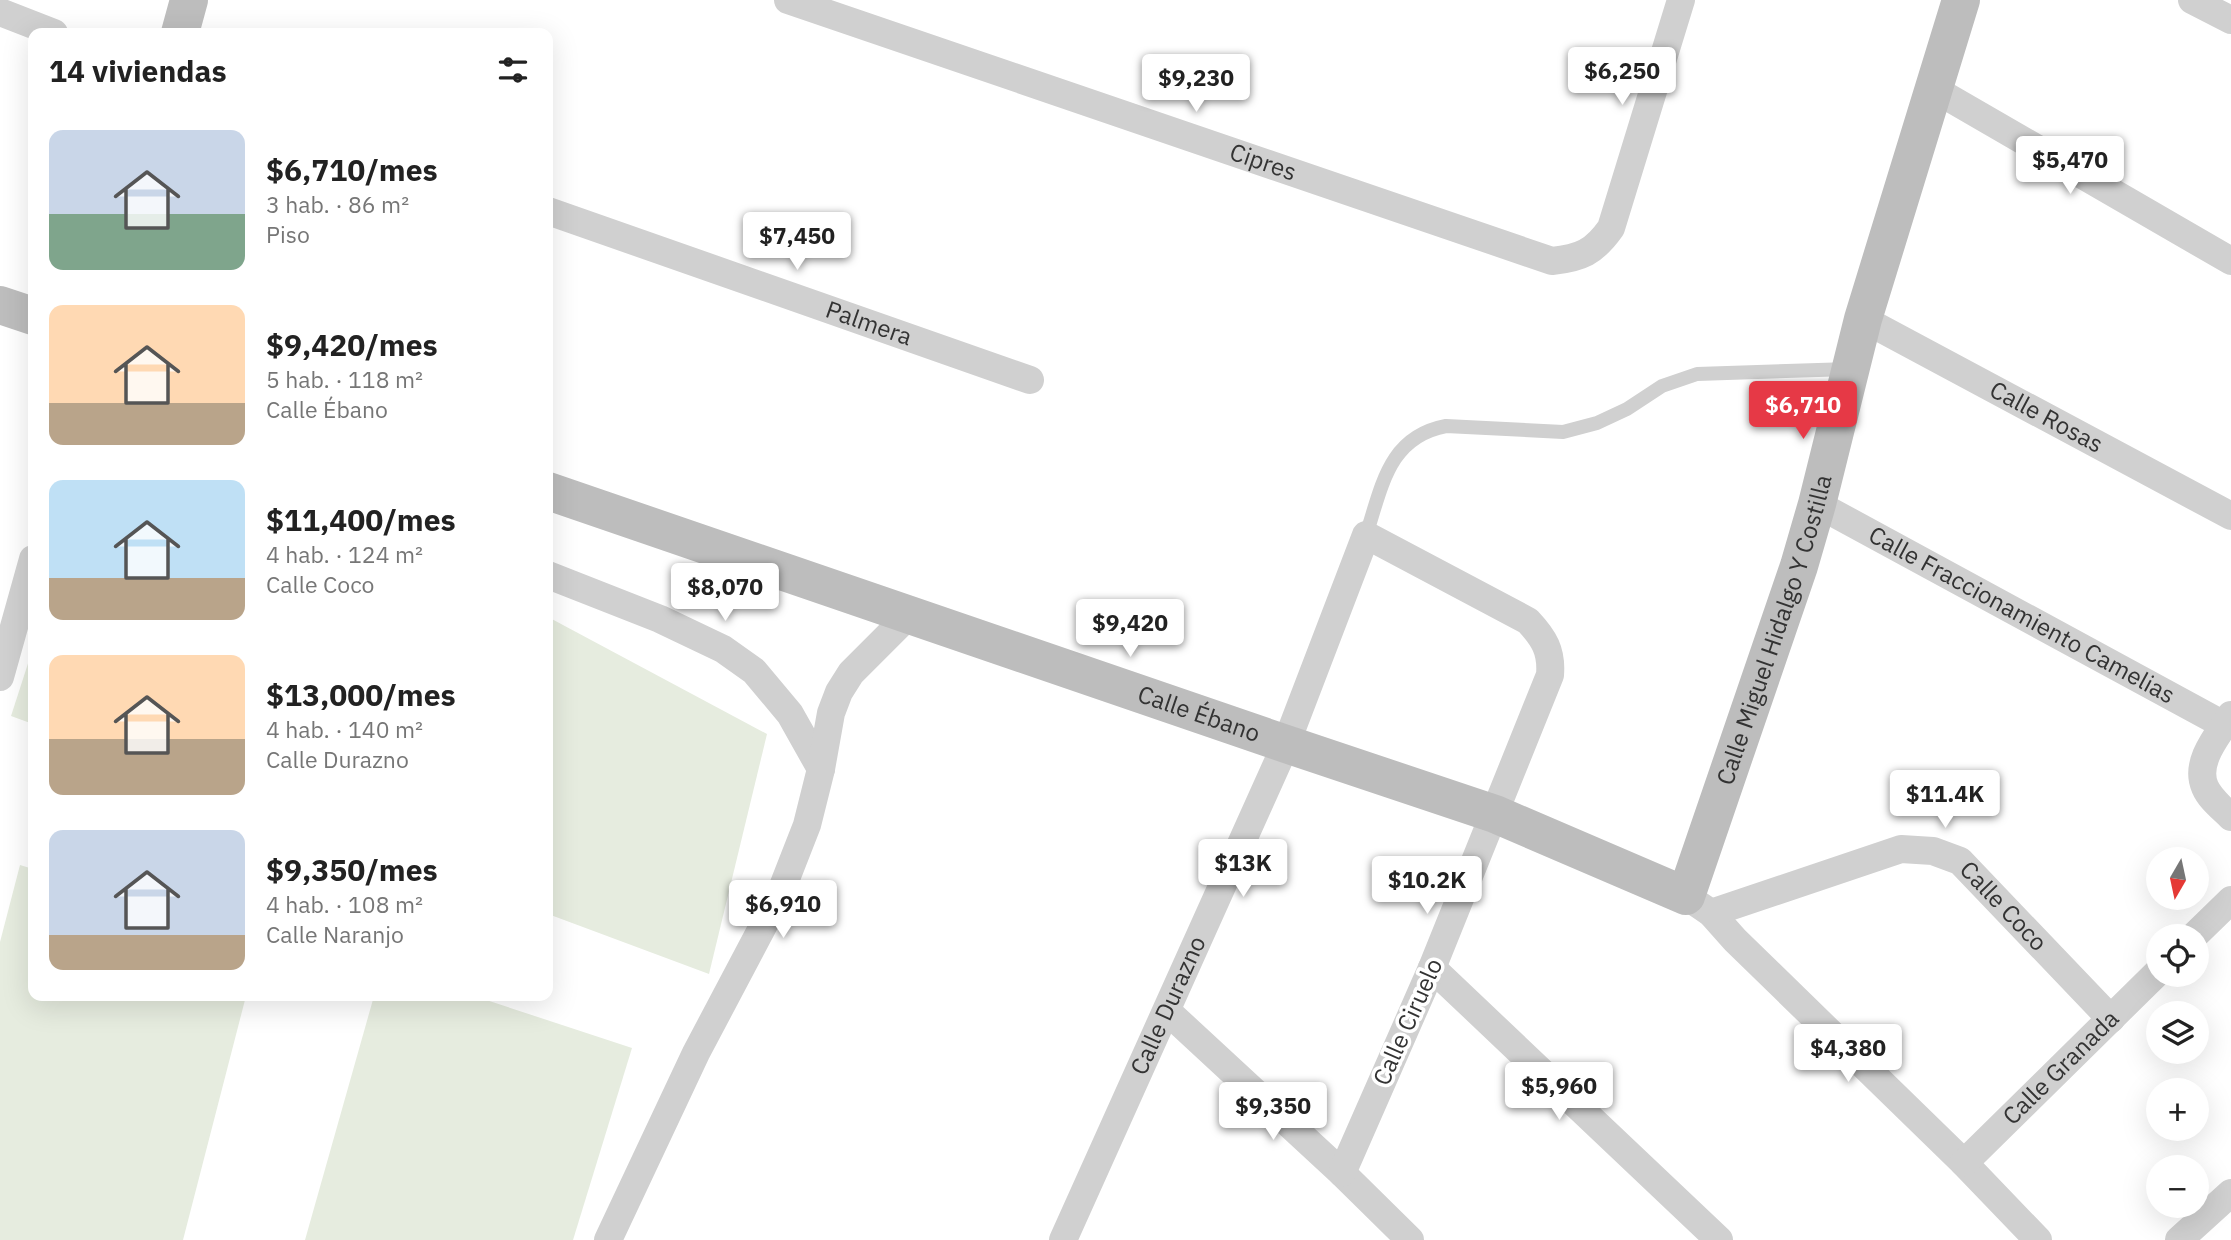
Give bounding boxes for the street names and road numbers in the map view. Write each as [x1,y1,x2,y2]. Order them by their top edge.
street label: Cipres [1226,135,1301,188]
street label: Palmera [822,293,917,352]
street label: Calle Rosas [1985,373,2109,460]
street label: Calle Miguel Hidalgo Y Costilla [1708,471,1839,789]
street label: Calle Fraccionamiento Camelias [1863,518,2181,710]
street label: Calle Ébano [1134,677,1265,749]
street label: Calle Coco [1953,854,2055,958]
street label: Calle Durazno [1122,931,1213,1080]
street label: Calle Ciruelo [1365,953,1449,1090]
street label: Calle Granada [1995,1002,2125,1131]

